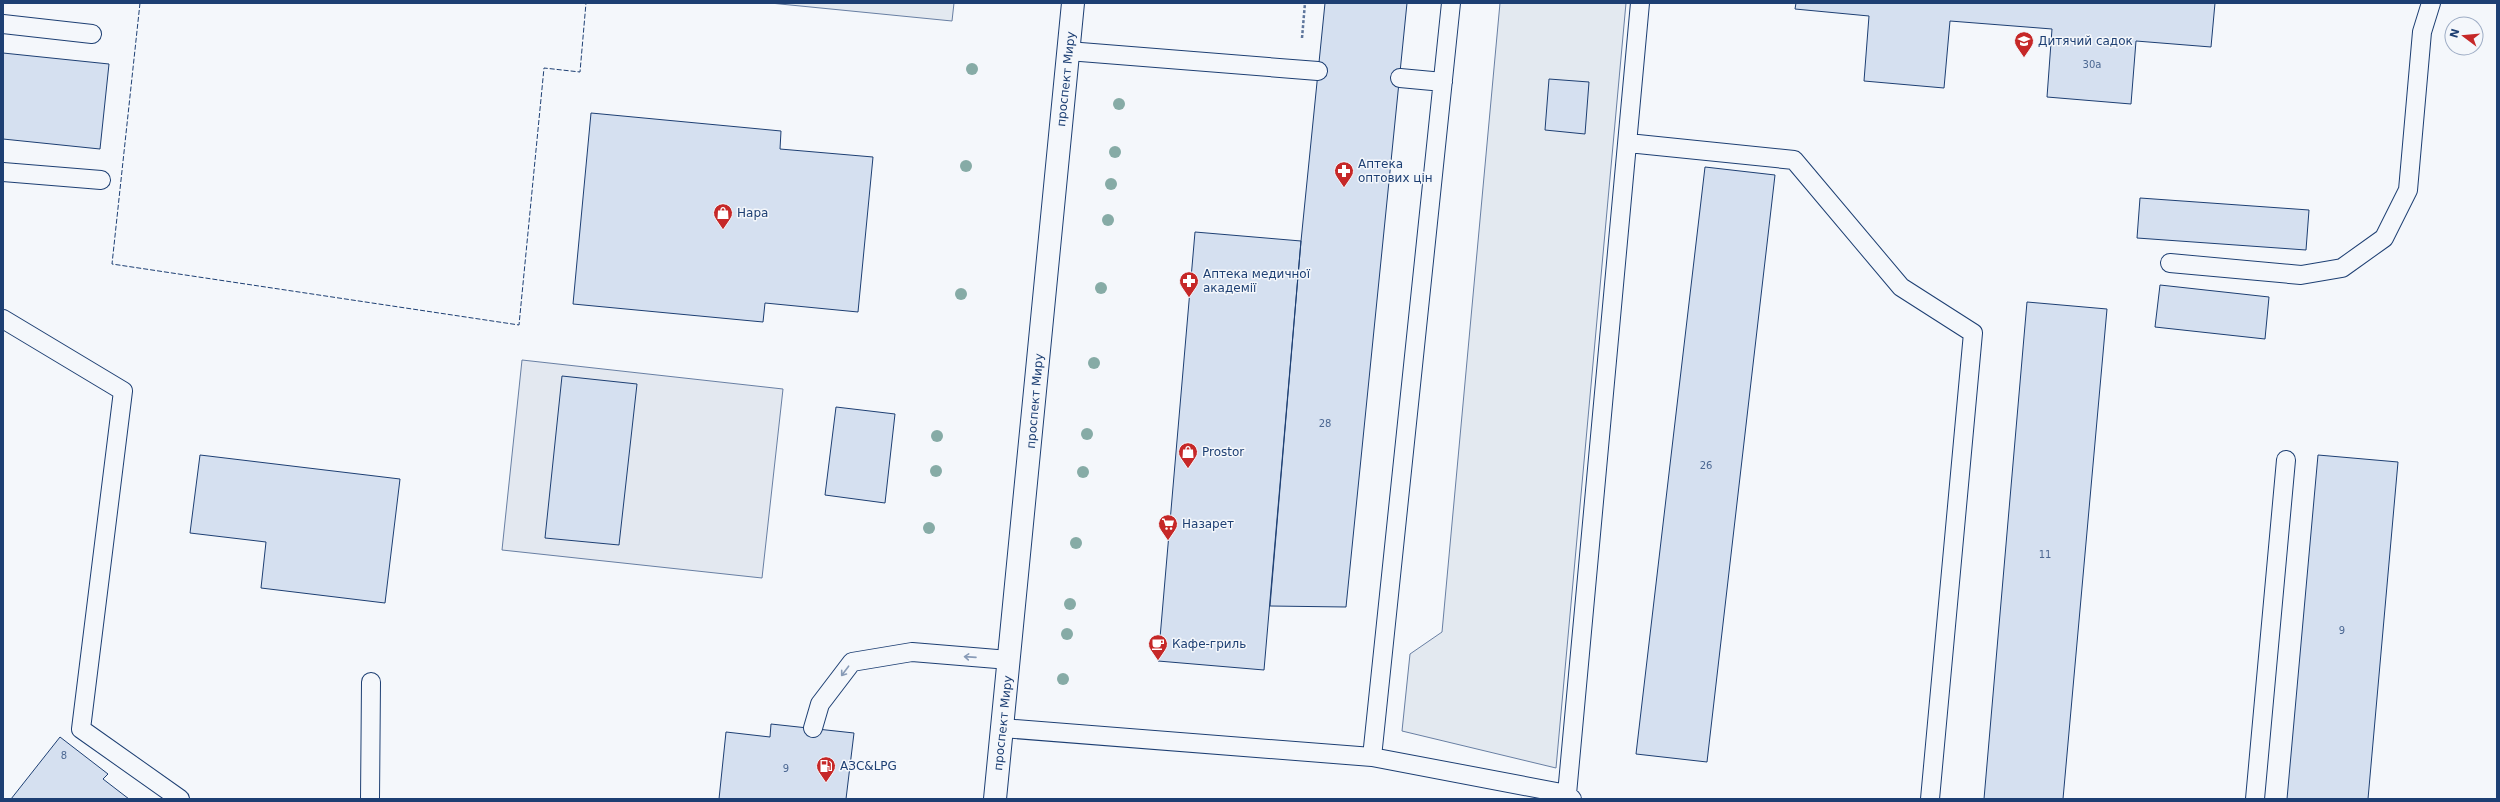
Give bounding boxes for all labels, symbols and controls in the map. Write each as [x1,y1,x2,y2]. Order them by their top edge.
north arrow [2444,16,2484,56]
text: N [2447,27,2462,40]
school or university icon: Дитячий садок [2013,30,2035,58]
street label: проспект Миру [1054,31,1078,127]
place label: Дитячий садок [2038,34,2133,48]
house number: 30а [2083,59,2101,70]
place label: Аптека оптових цін [1358,157,1433,185]
pharmacy icon: Аптека оптових цін [1333,160,1355,188]
shop icon: Нара [712,202,734,230]
place label: Нара [737,206,768,220]
place label: Аптека медичної академії [1203,267,1311,295]
pharmacy icon: Аптека медичної академії [1178,270,1200,298]
street label: проспект Миру [1024,353,1046,449]
house number: 28 [1319,418,1331,429]
shop icon: Prostor [1177,441,1199,469]
place label: Prostor [1202,445,1244,459]
house number: 26 [1700,460,1712,471]
supermarket icon: Назарет [1157,513,1179,541]
place label: Назарет [1182,517,1234,531]
house number: 11 [2039,549,2051,560]
house number: 9 [2339,625,2345,636]
cafe icon: Кафе-гриль [1147,633,1169,661]
place label: Кафе-гриль [1172,637,1246,651]
one-way arrow [964,653,977,660]
one-way arrow [841,665,850,676]
street label: проспект Миру [991,675,1015,771]
house number: 8 [61,750,67,761]
fuel station icon: АЗС&LPG [815,755,837,783]
place label: АЗС&LPG [840,759,897,773]
house number: 9 [783,763,789,774]

